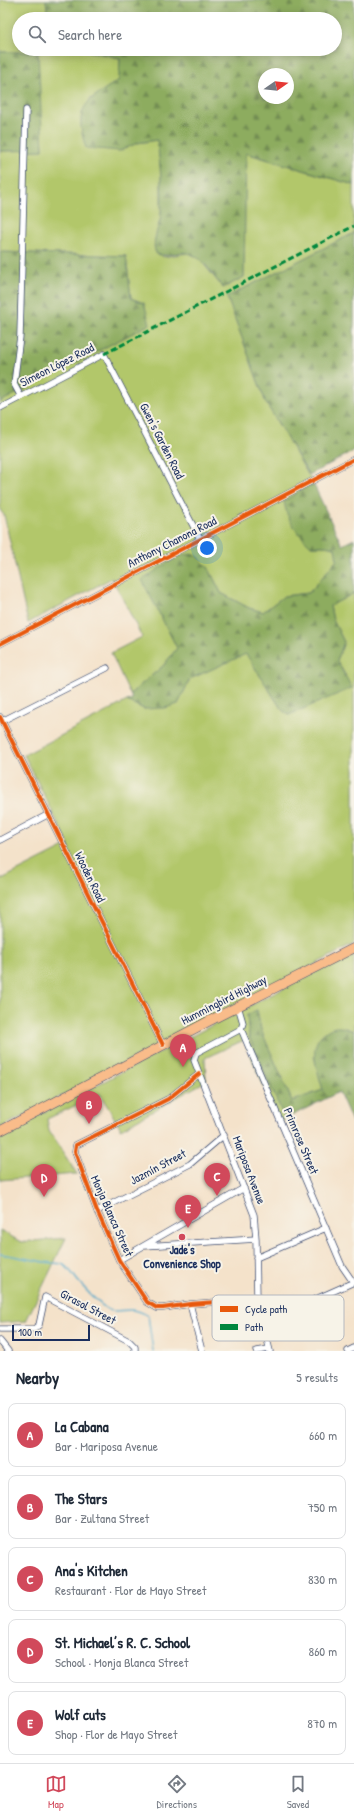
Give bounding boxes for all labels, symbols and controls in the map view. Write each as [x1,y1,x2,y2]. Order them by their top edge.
search box [12,12,342,56]
icon: search [26,23,48,45]
text: Search here [58,24,122,45]
north arrow [258,68,294,104]
street label: Simeon López Road [17,338,97,391]
street label: Gwen's Garden Road [136,400,189,482]
street label: Anthony Chanona Road [124,512,219,571]
your location [197,538,217,558]
street label: Wooden Road [71,849,110,905]
street label: Hummingbird Highway [178,971,269,1028]
pin: A [170,1034,196,1067]
pin: B [76,1091,102,1124]
street label: Primrose Street [280,1105,323,1178]
street label: Mariposa Avenue [229,1133,270,1207]
street label: Jazmín Street [127,1144,190,1188]
pin: C [204,1163,230,1196]
pin: D [31,1164,57,1197]
street label: Monja Blanca Street [87,1173,138,1260]
pin: E [175,1195,201,1228]
marker: Jade's Convenience Shop [177,1232,187,1242]
place label: Jade's Convenience Shop [143,1241,222,1273]
street label: Girasol Street [57,1285,120,1329]
legend [212,1295,344,1341]
text: Cycle path [245,1302,288,1316]
text: Path [245,1320,263,1334]
scale bar [12,1323,90,1342]
text: 100 m [18,1325,42,1339]
text: Nearby [16,1366,59,1389]
text: 5 results [296,1368,338,1386]
text: La Cabana [55,1416,109,1437]
text: A [27,1426,33,1444]
text: 660 m [309,1426,337,1444]
text: Bar · Mariposa Avenue [55,1437,158,1455]
text: The Stars [55,1488,107,1509]
text: B [27,1498,33,1516]
text: 750 m [307,1498,337,1516]
text: Bar · Zultana Street [55,1509,149,1527]
text: Ana's Kitchen [55,1560,128,1581]
text: C [26,1570,34,1588]
text: 830 m [308,1570,337,1588]
text: Restaurant · Flor de Mayo Street [55,1581,207,1599]
text: St. Michael’s R. C. School [55,1632,190,1653]
text: D [27,1642,33,1660]
text: 860 m [309,1642,337,1660]
text: School · Monja Blanca Street [55,1653,188,1671]
text: Wolf cuts [55,1704,106,1725]
text: E [27,1714,33,1732]
text: 870 m [307,1714,337,1732]
text: Shop · Flor de Mayo Street [55,1725,177,1743]
tab: Map [45,1773,67,1811]
tab: Directions [157,1773,197,1811]
tab: Saved [287,1773,309,1811]

